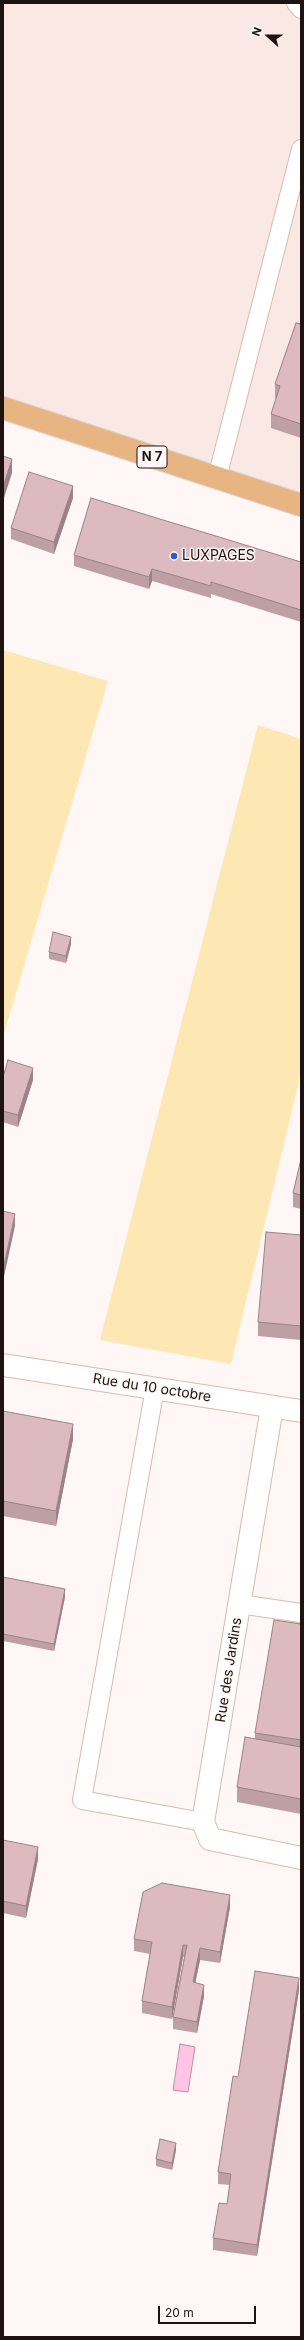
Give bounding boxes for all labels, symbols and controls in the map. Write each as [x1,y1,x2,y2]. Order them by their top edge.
north arrow [248,16,288,56]
text: N [249,25,265,38]
road number: N 7 [137,446,167,468]
place label: LUXPAGES [182,548,255,564]
marker: LUXPAGES [169,551,179,561]
street label: Rue du 10 octobre [92,1370,212,1406]
street label: Rue des Jardins [212,1616,246,1724]
scale bar [160,2298,258,2324]
text: 20 m [165,2305,194,2320]

